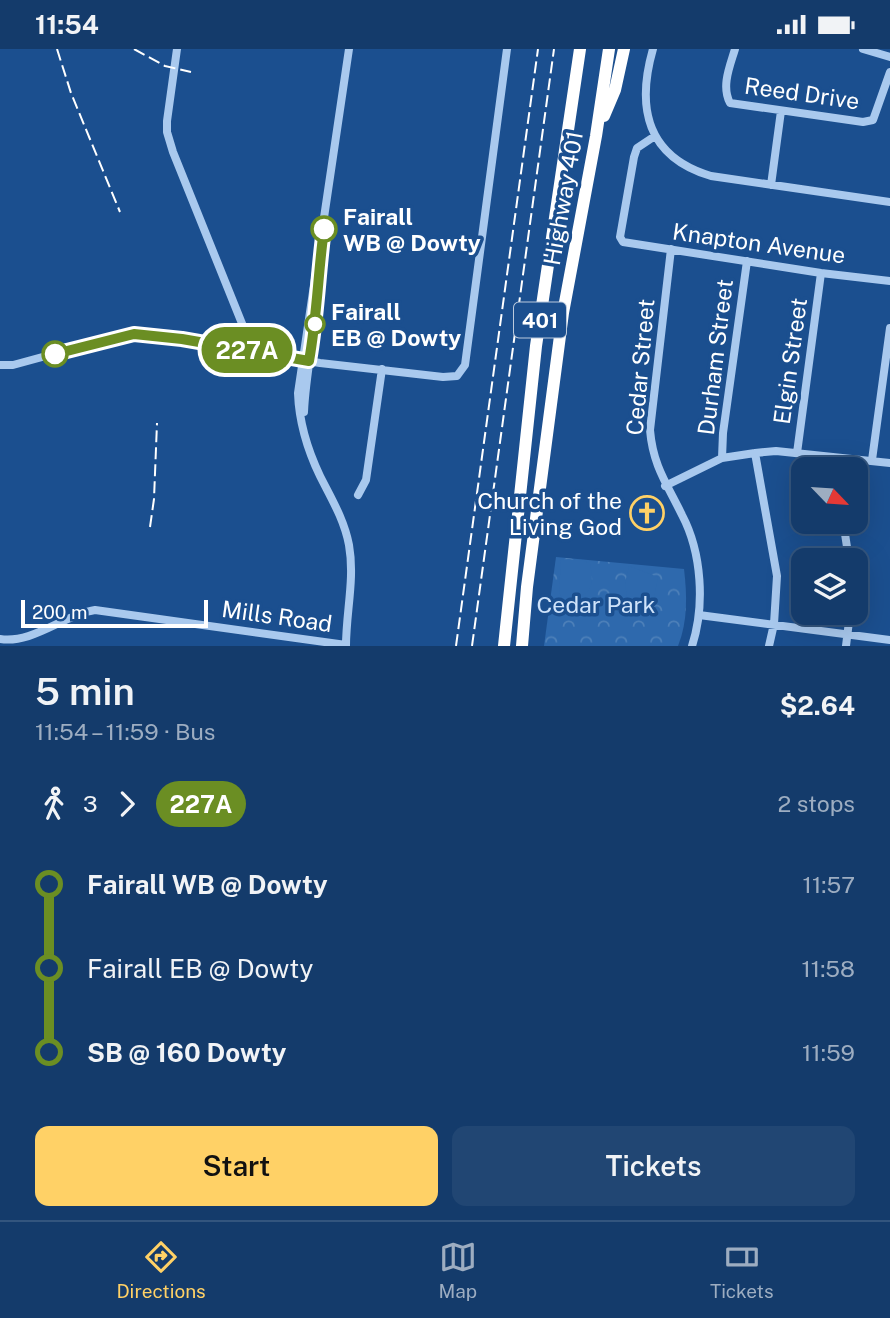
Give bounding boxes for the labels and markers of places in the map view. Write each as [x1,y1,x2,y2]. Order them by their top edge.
place label: Fairall WB @ Dowty [343,203,481,256]
marker: Fairall WB @ Dowty [311,216,337,242]
place label: Fairall EB @ Dowty [331,298,461,351]
marker: Fairall EB @ Dowty [305,314,325,334]
unlabelled marker [42,341,68,367]
place label: Church of the Living God [477,487,622,540]
church icon: Church of the Living God [628,494,666,532]

